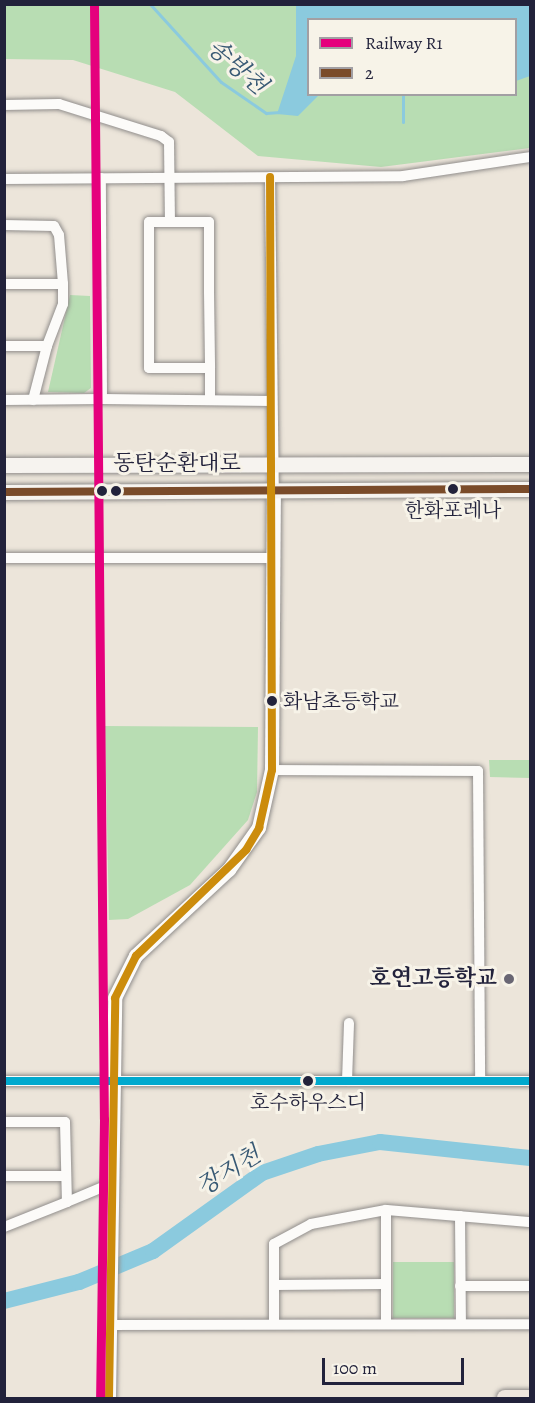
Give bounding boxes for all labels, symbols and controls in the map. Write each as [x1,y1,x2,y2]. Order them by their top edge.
legend [307,18,517,96]
text: Railway R1 [365,31,443,55]
water label: 송방천 [201,33,273,101]
text: 2 [365,61,374,85]
street label: 동탄순환대로 [113,451,241,477]
marker: 한화포레나 [447,483,459,495]
unlabelled marker [96,485,108,497]
unlabelled marker [110,485,122,497]
place label: 한화포레나 [405,498,501,522]
place label: 화남초등학교 [283,689,399,713]
marker: 화남초등학교 [266,695,278,707]
place label: 호연고등학교 [369,966,497,992]
marker: 호연고등학교 [502,972,516,986]
marker: 호수하우스디 [302,1075,314,1087]
place label: 호수하우스디 [250,1090,366,1114]
water label: 장지천 [192,1140,266,1202]
scale bar [325,1346,468,1384]
text: 100 m [333,1356,377,1380]

